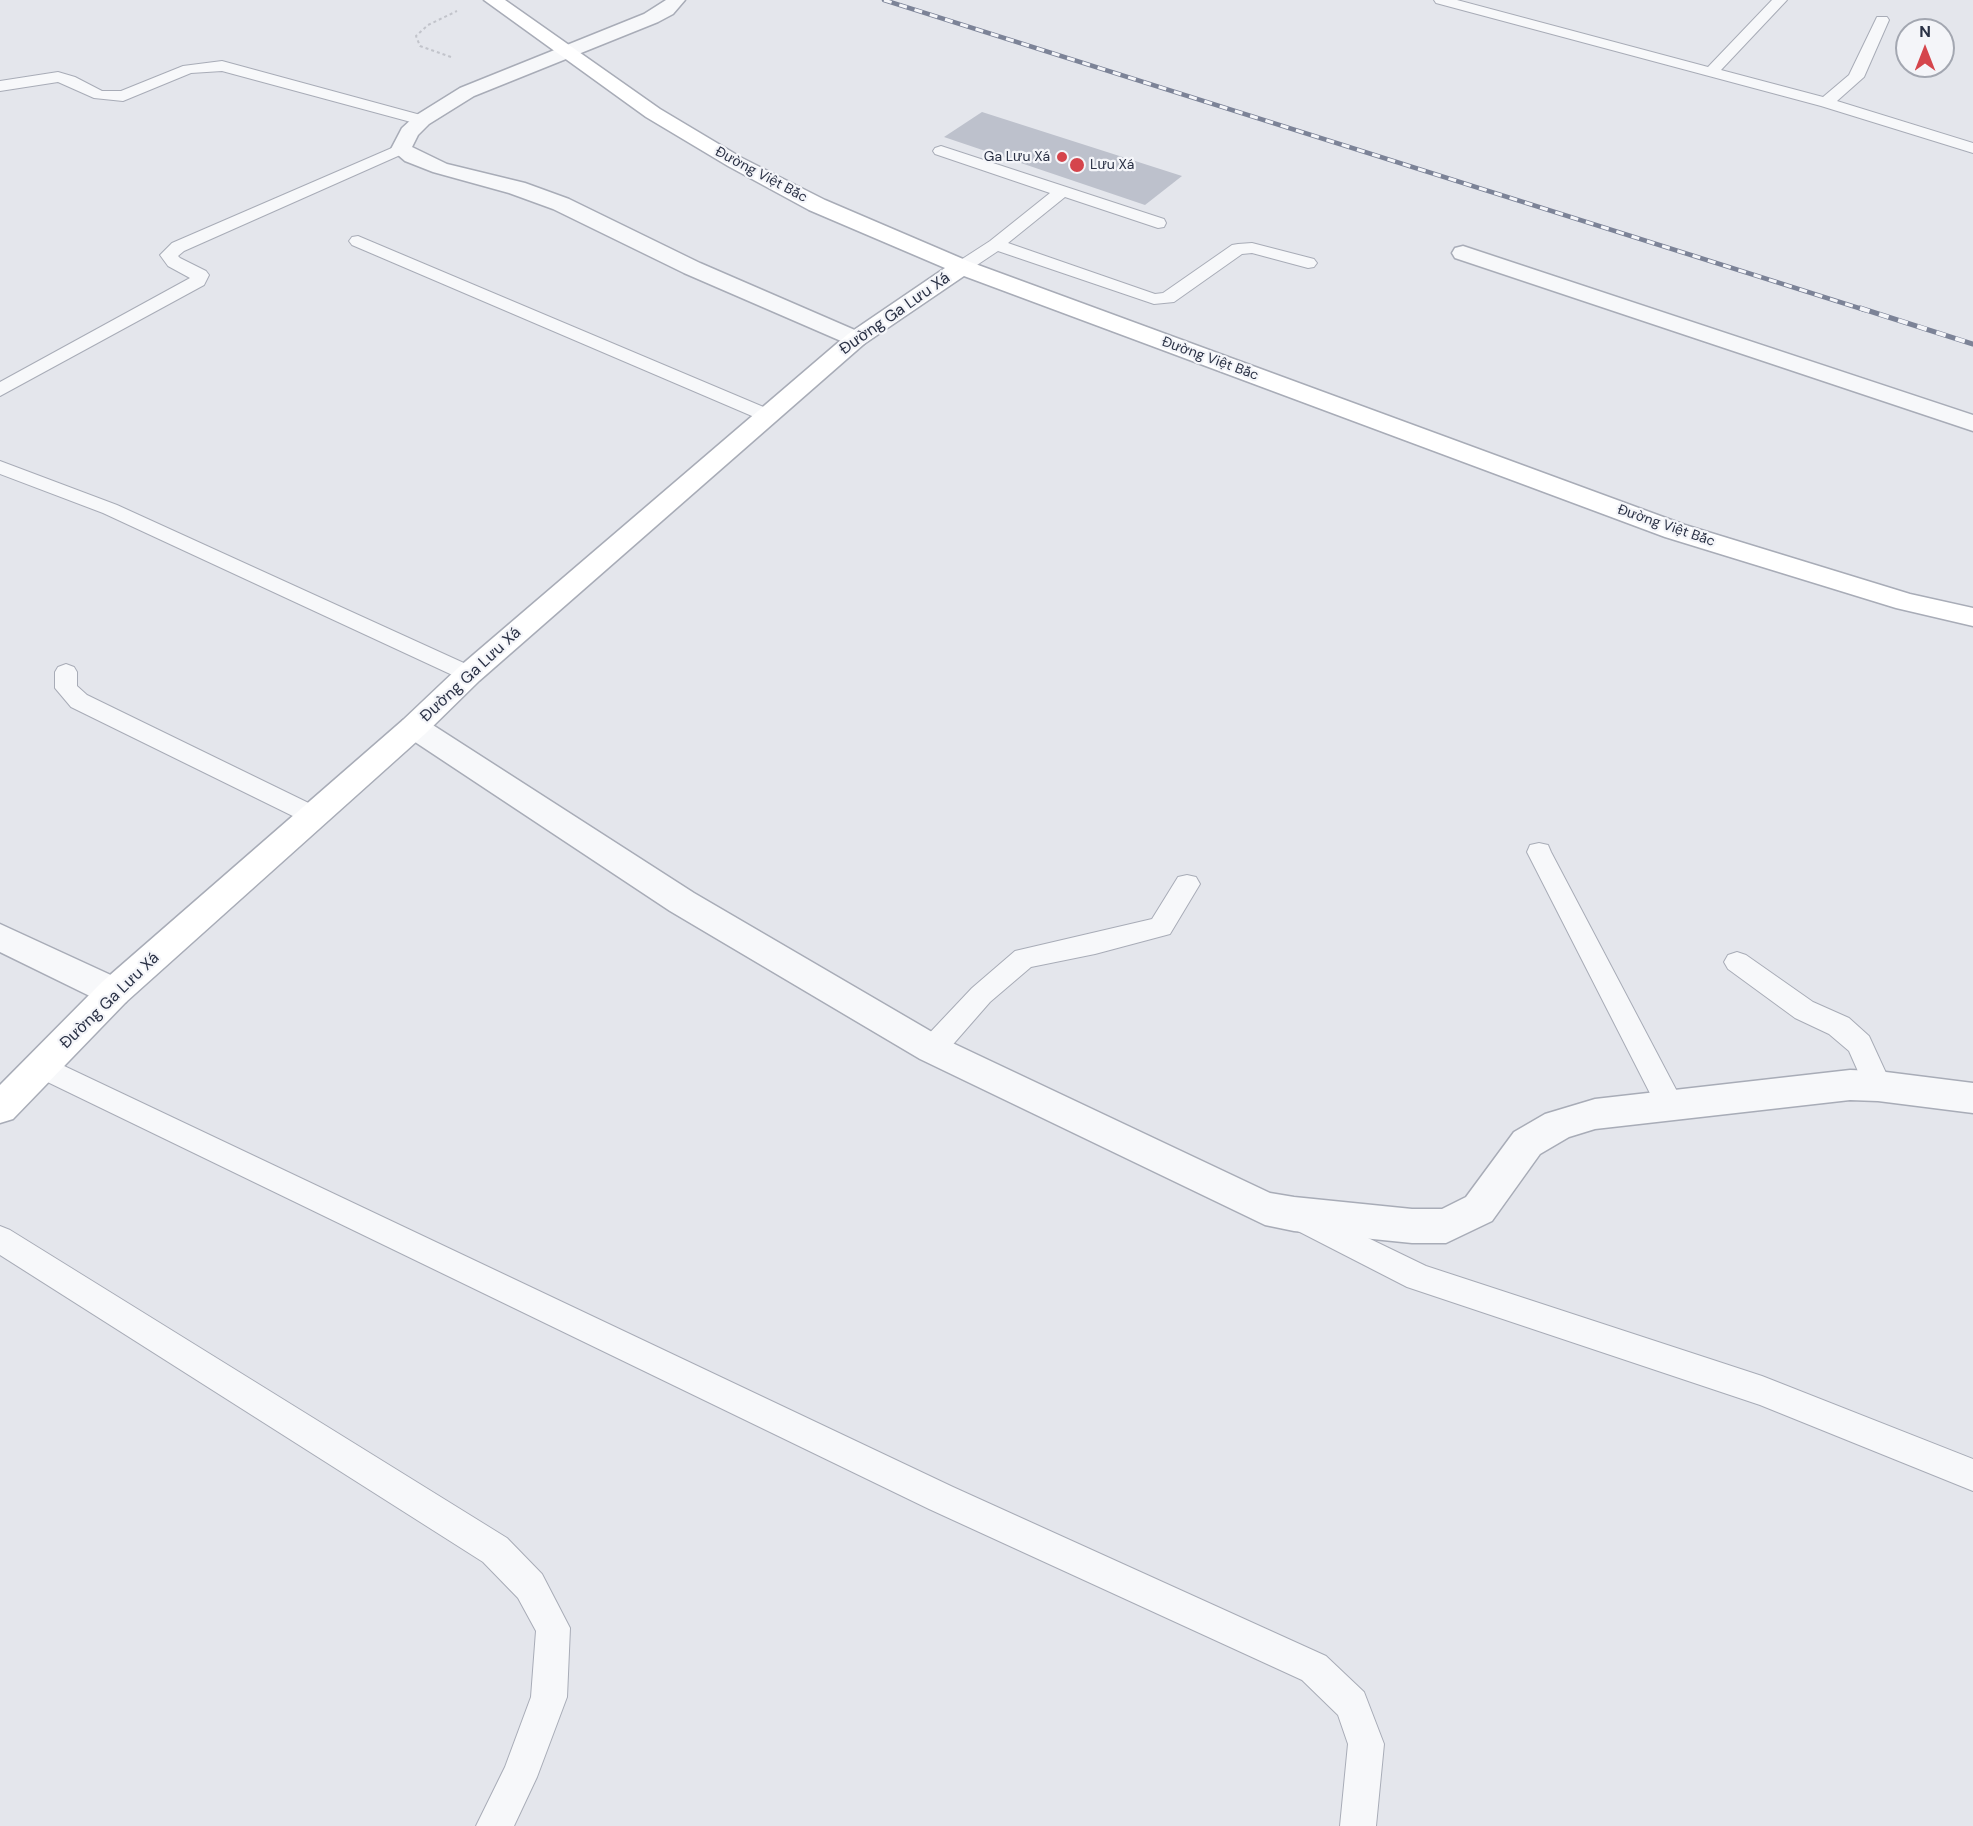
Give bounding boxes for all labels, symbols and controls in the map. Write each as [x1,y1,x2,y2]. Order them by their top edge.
north arrow [1895,18,1955,78]
text: N [1919,21,1931,42]
street label: Đường Việt Bắc [712,144,810,206]
place label: Ga Lưu Xá [984,149,1050,165]
marker: Ga Lưu Xá [1055,150,1069,164]
marker: Lưu Xá [1068,156,1086,174]
place label: Lưu Xá [1090,157,1134,173]
street label: Đường Ga Lưu Xá [836,269,954,359]
street label: Đường Việt Bắc [1159,334,1261,384]
street label: Đường Việt Bắc [1615,501,1717,551]
street label: Đường Ga Lưu Xá [417,623,525,727]
street label: Đường Ga Lưu Xá [56,949,164,1053]

